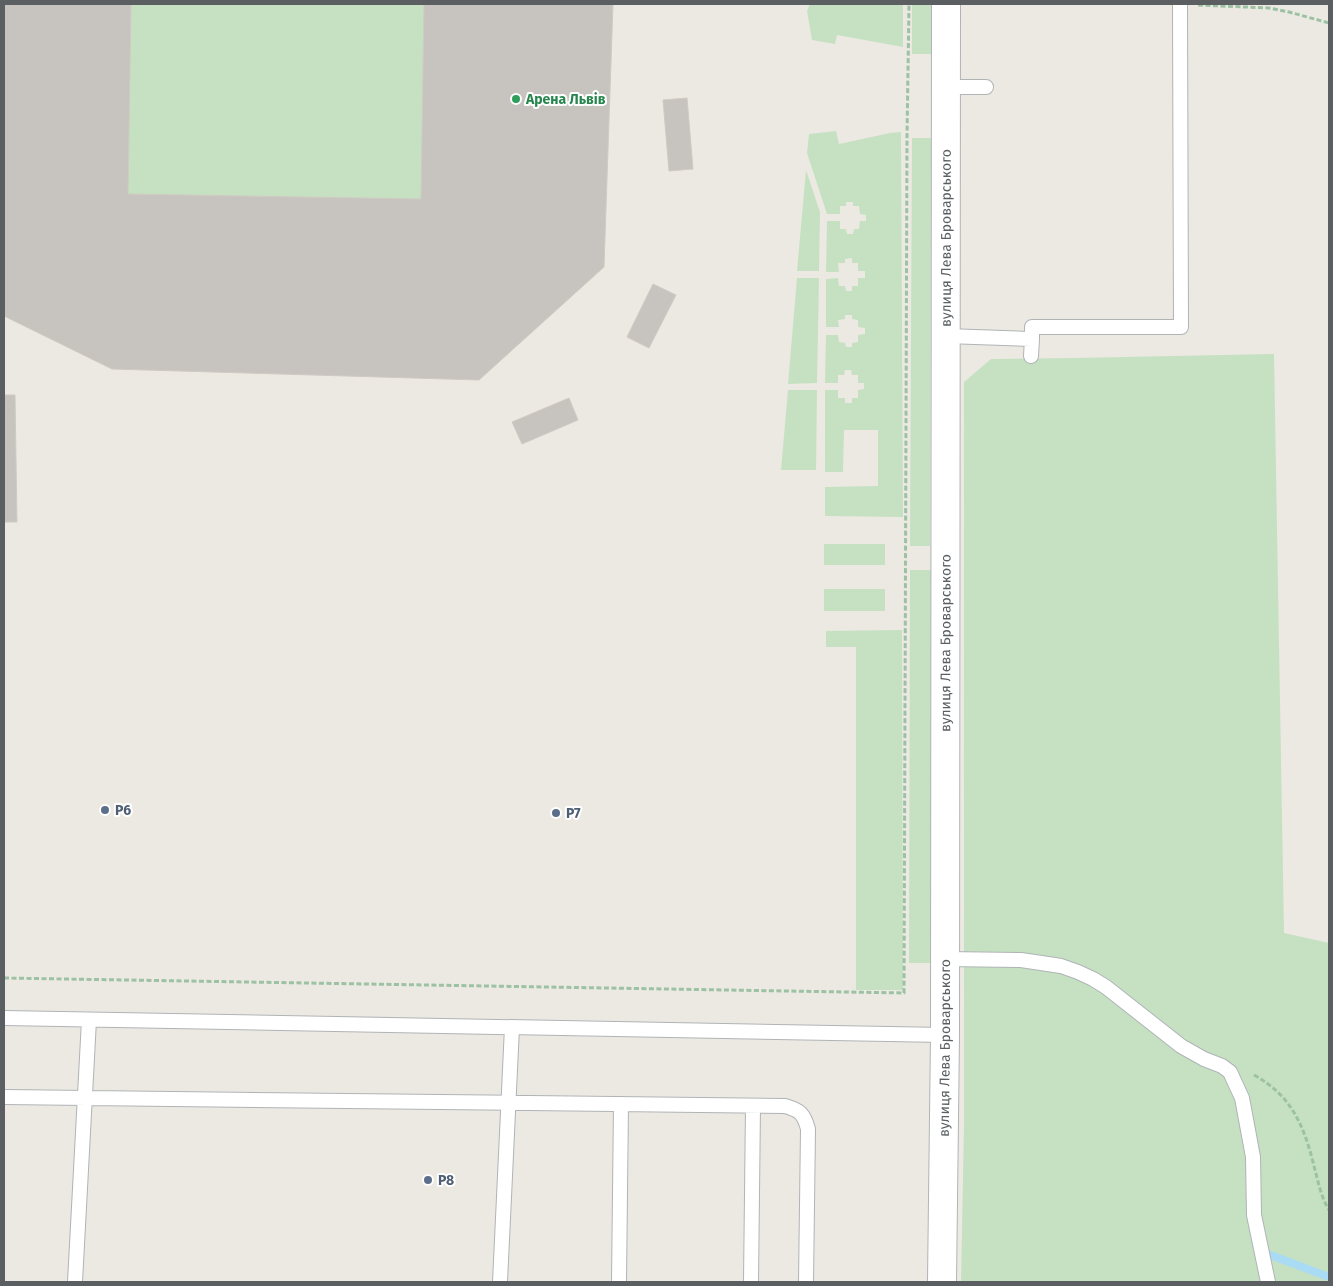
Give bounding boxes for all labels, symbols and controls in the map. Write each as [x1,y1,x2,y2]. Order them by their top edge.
place label: Арена Львів [525,91,606,108]
marker: Арена Львів [510,93,522,105]
street label: вулиця Лева Броварського [937,149,954,327]
street label: вулиця Лева Броварського [937,554,954,732]
place label: P6 [115,802,131,819]
marker: P6 [99,804,111,816]
place label: P7 [566,805,581,822]
marker: P7 [550,807,562,819]
street label: вулиця Лева Броварського [935,959,954,1137]
place label: P8 [438,1172,454,1189]
marker: P8 [422,1174,434,1186]

